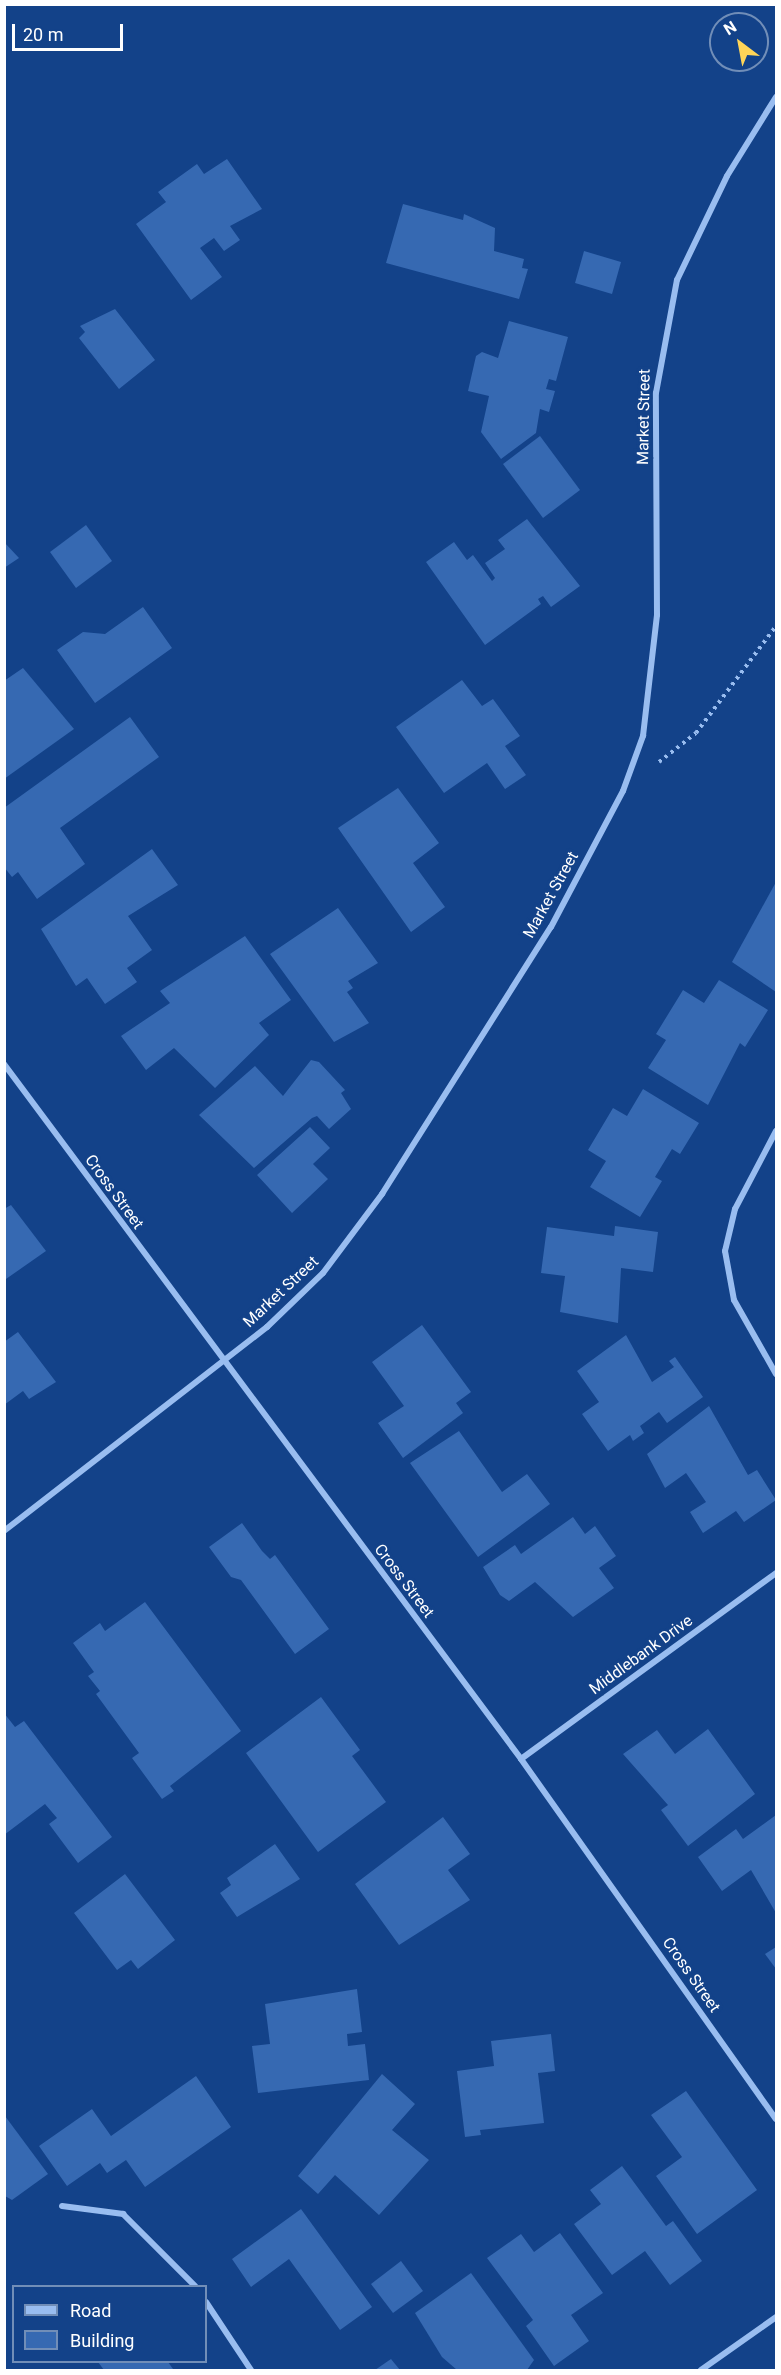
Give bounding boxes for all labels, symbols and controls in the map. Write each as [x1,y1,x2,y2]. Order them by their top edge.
scale bar [15,12,126,50]
north arrow [709,12,769,72]
text: N [720,17,740,39]
text: 20 m [23,24,63,45]
street label: Market Street [634,369,654,465]
street label: Market Street [519,848,583,942]
street label: Cross Street [81,1151,147,1233]
street label: Market Street [239,1252,323,1332]
street label: Cross Street [370,1540,438,1622]
street label: Middlebank Drive [586,1611,696,1699]
street label: Cross Street [658,1934,724,2016]
legend [12,2285,207,2363]
text: Road [70,2300,111,2321]
text: Building [70,2330,134,2351]

